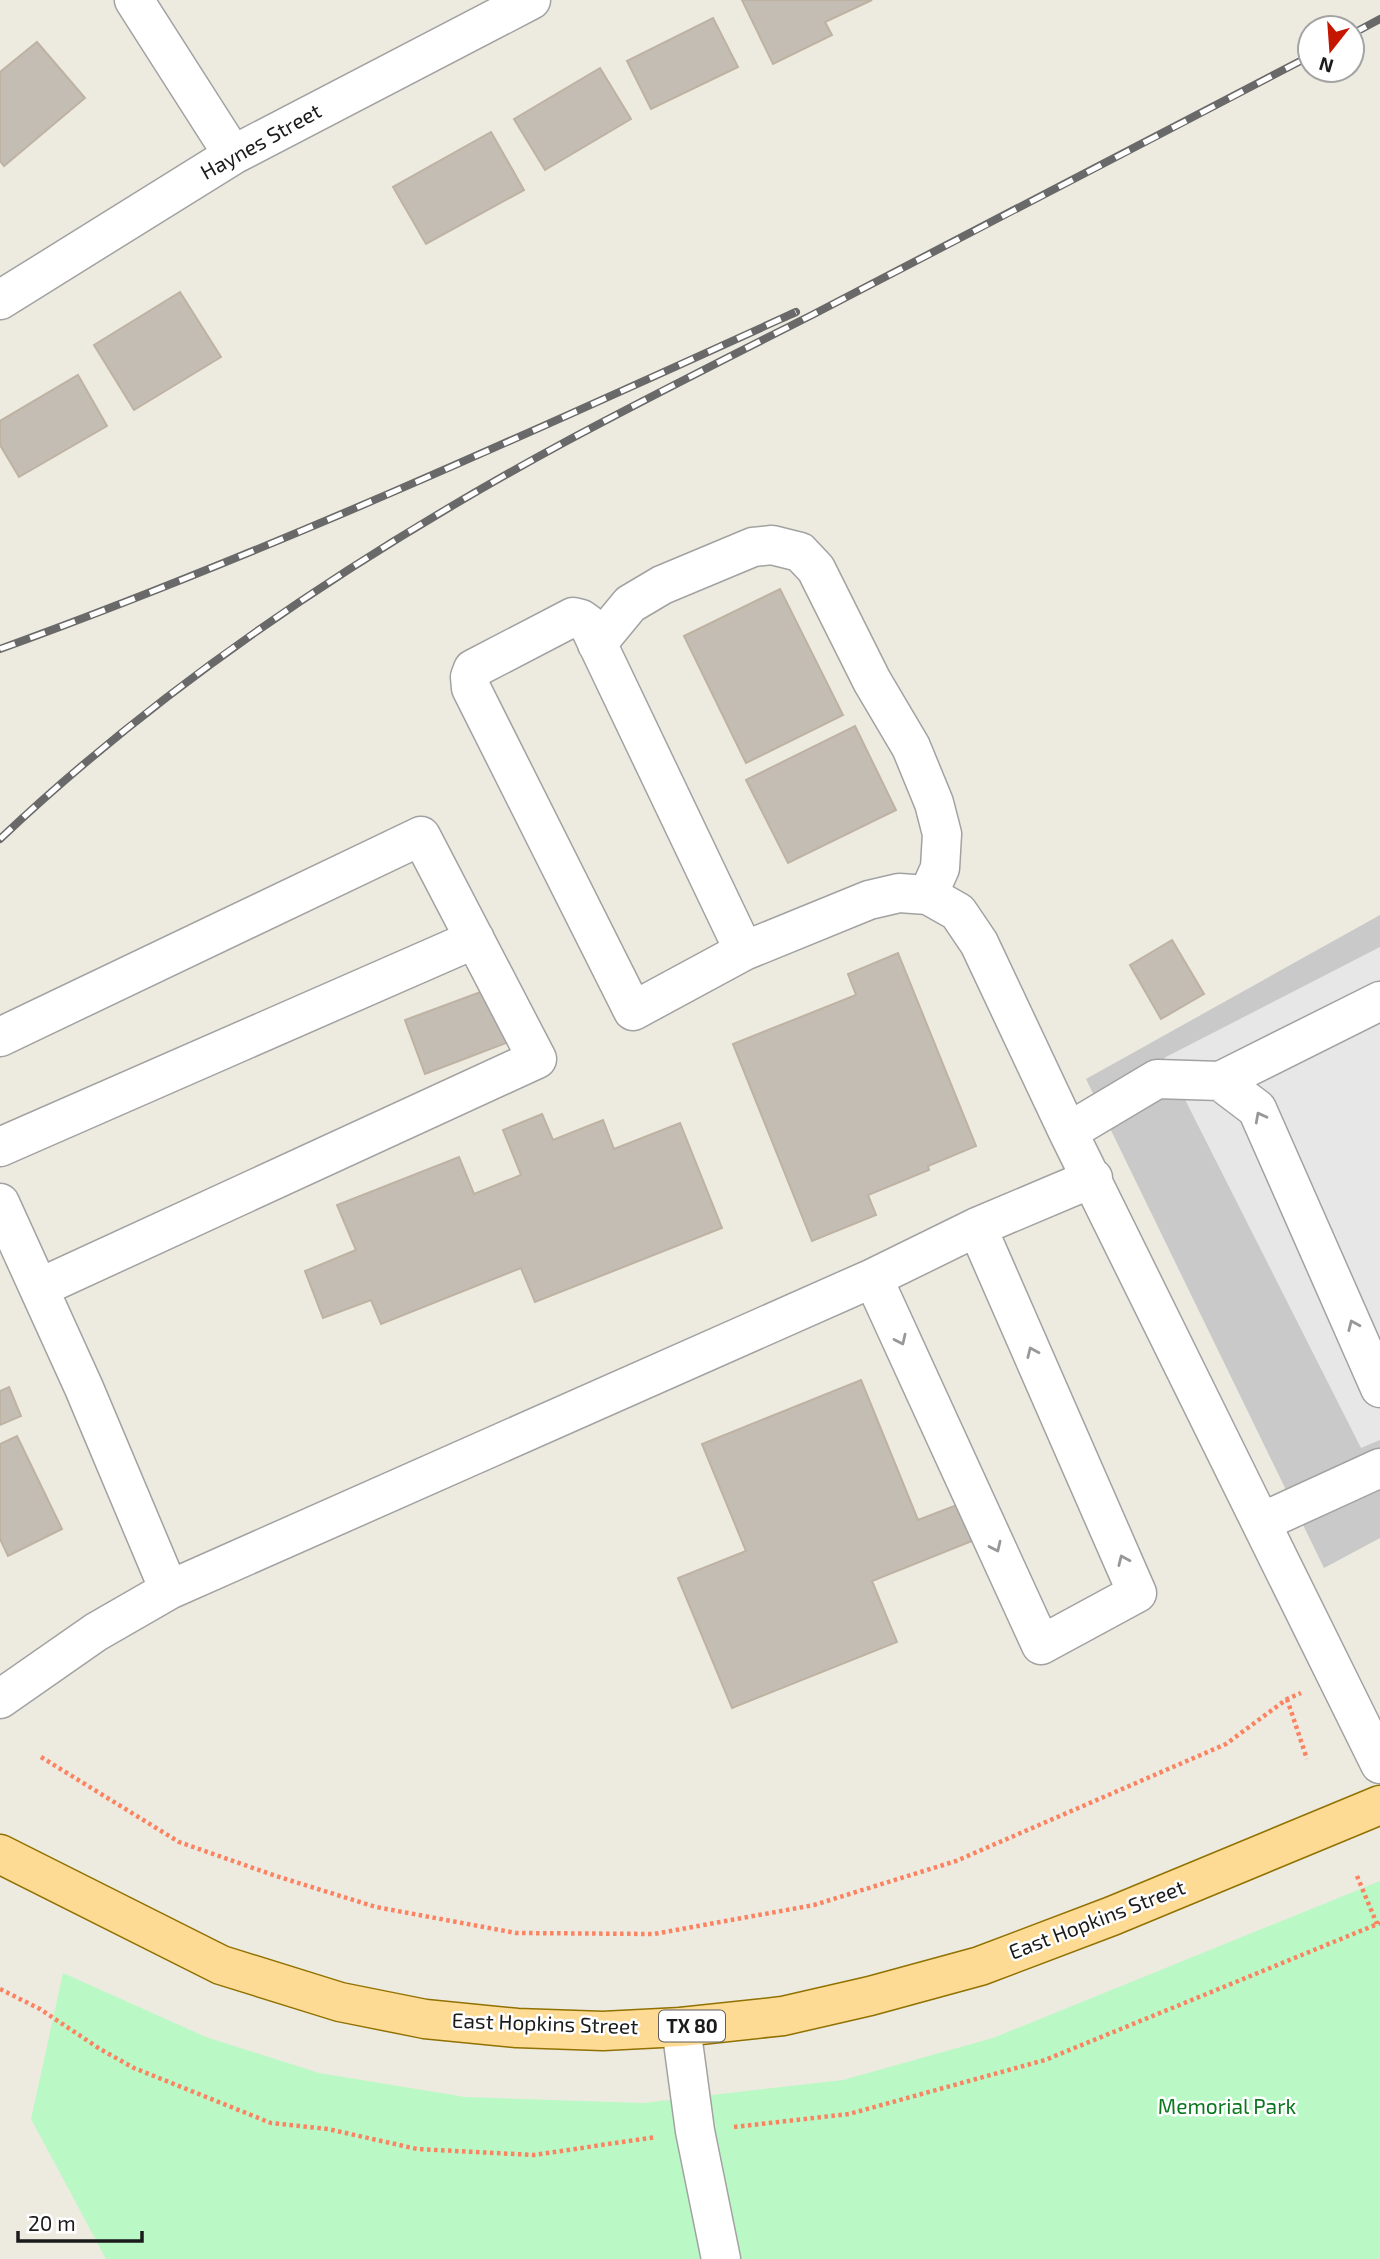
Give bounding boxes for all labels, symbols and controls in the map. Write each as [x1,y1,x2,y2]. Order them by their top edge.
north arrow [1296,14,1366,84]
text: N [1316,53,1336,79]
street label: Haynes Street [196,97,325,184]
one-way arrow [1255,1112,1269,1125]
one-way arrow [1347,1320,1361,1332]
one-way arrow [893,1333,907,1345]
one-way arrow [1026,1347,1040,1359]
one-way arrow [988,1540,1002,1552]
one-way arrow [1117,1555,1131,1568]
street label: East Hopkins Street [1005,1873,1188,1964]
street label: East Hopkins Street [451,2007,639,2038]
road number: TX 80 [659,2010,725,2042]
park label: Memorial Park [1158,2093,1297,2118]
scale bar [18,2200,142,2244]
text: 20 m [28,2210,76,2235]

